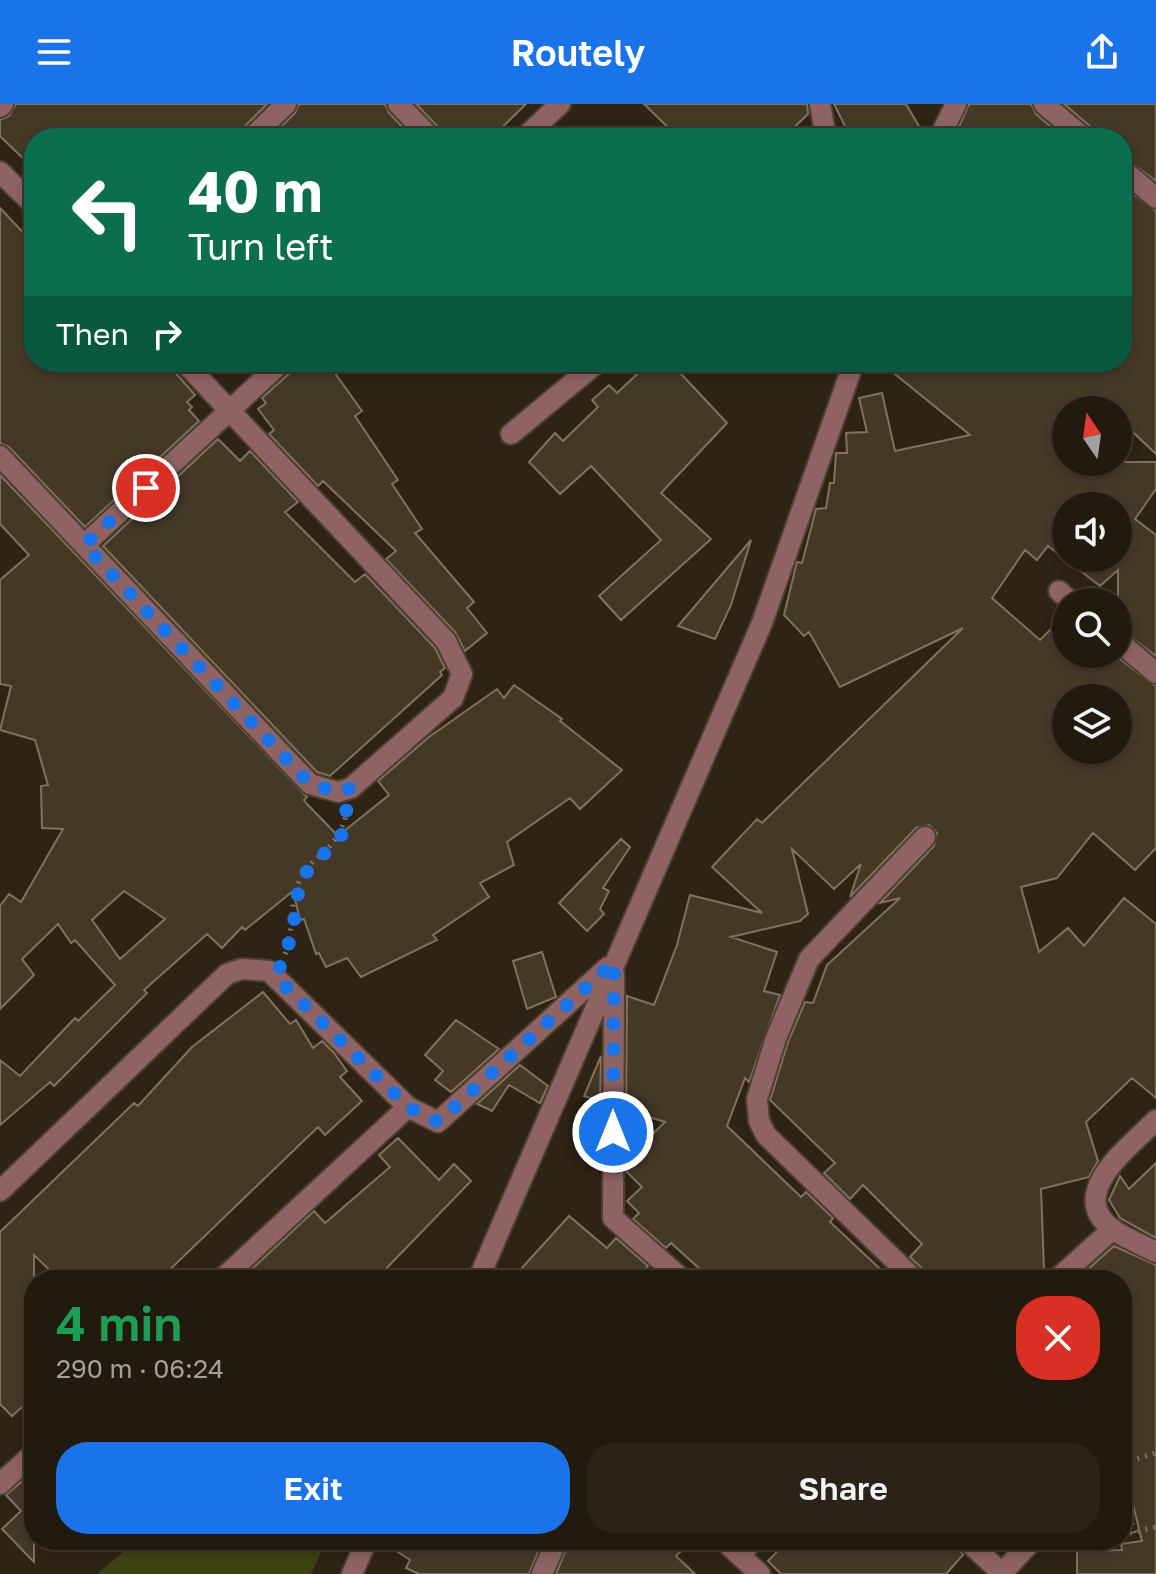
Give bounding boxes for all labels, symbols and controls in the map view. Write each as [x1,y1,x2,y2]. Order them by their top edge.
icon: menu [32,30,76,74]
icon: share [1080,30,1124,74]
text: Routely [511,31,645,74]
text: 40 m [188,157,322,224]
icon: left [56,160,160,264]
text: Turn left [188,225,334,268]
icon: right [145,312,189,356]
text: Then [56,316,129,352]
north arrow [1052,396,1132,476]
map controls [1052,396,1132,764]
pin [112,454,180,522]
icon: arrive [124,466,168,510]
button: sound [1052,492,1132,572]
button: search [1052,588,1132,668]
button: layers [1052,684,1132,764]
position arrow [571,1090,655,1174]
text: 4 min [56,1294,182,1352]
button: close [1016,1296,1100,1380]
text: 290 m · 06:24 [56,1353,224,1384]
button: Exit [56,1442,570,1534]
button: Share [586,1442,1100,1534]

